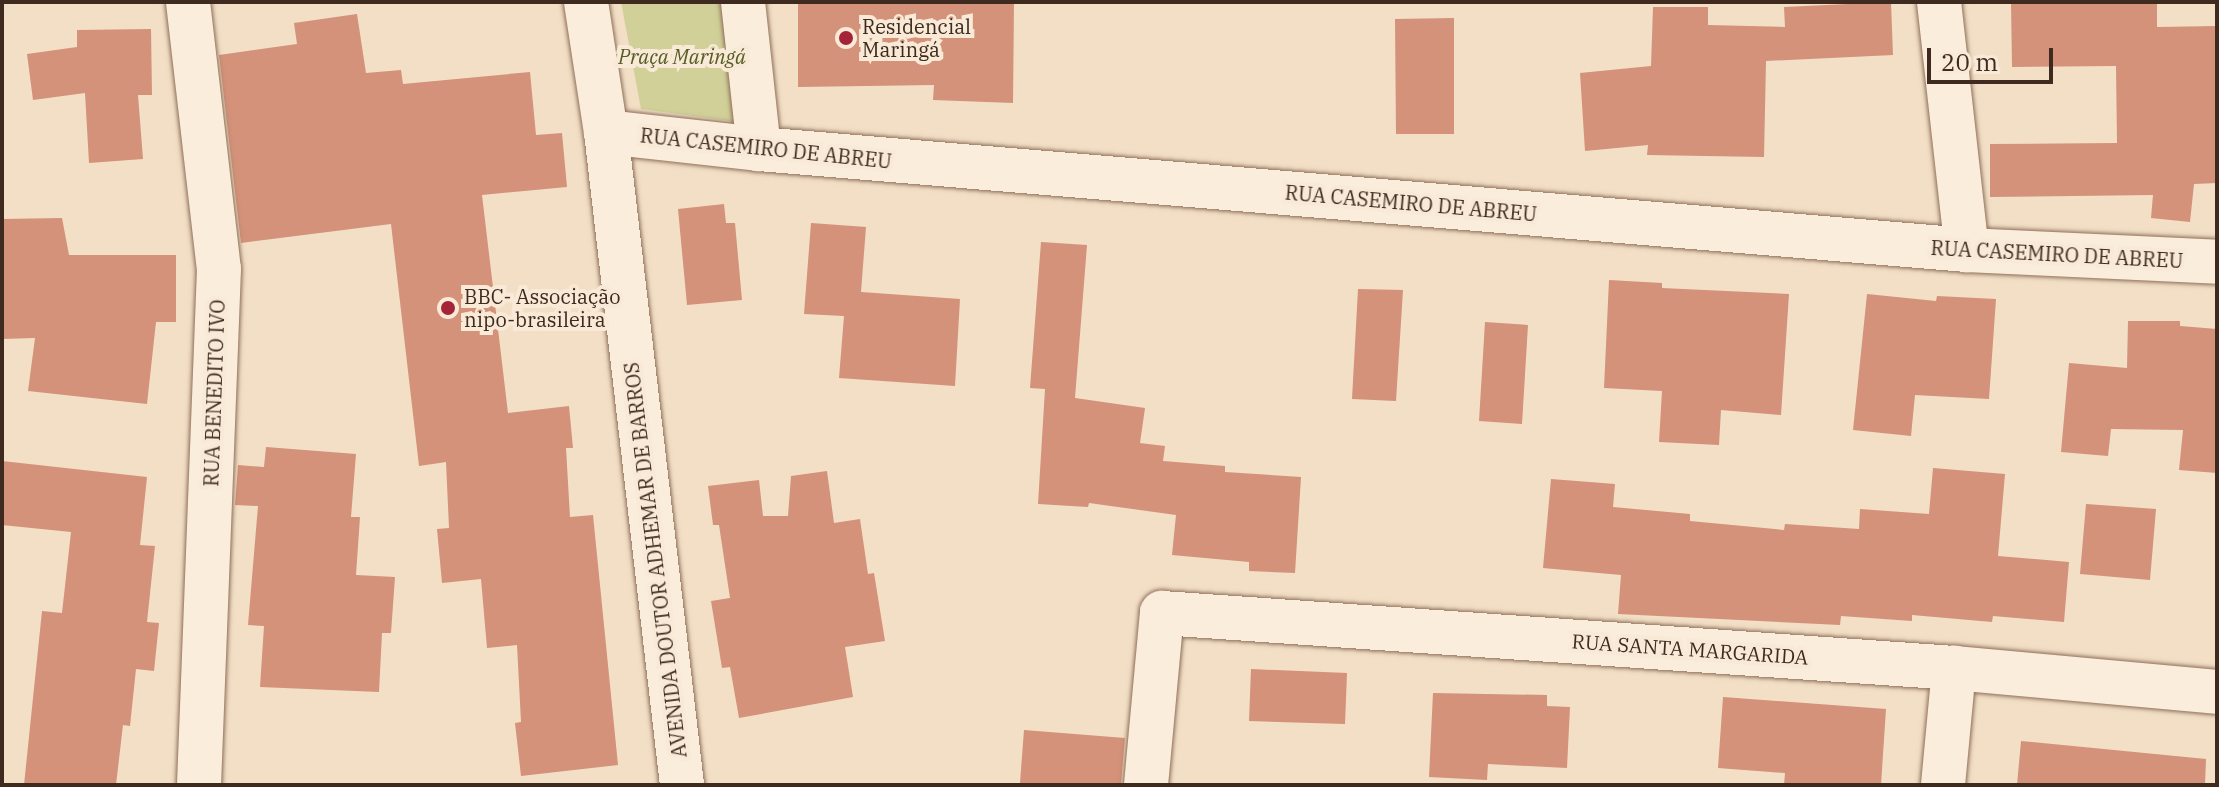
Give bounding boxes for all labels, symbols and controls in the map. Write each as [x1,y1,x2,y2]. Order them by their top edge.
place label: Residencial Maringá [862,14,971,61]
marker: Residencial Maringá [837,29,855,47]
scale bar [1931,32,2057,82]
park label: Praça Maringá [618,44,746,68]
text: 20 m [1941,46,1998,78]
street label: RUA CASEMIRO DE ABREU [639,123,893,173]
street label: RUA CASEMIRO DE ABREU [1284,180,1538,226]
street label: RUA CASEMIRO DE ABREU [1930,235,2184,273]
place label: BBC- Associação nipo-brasileira [464,284,620,331]
street label: RUA BENEDITO IVO [199,299,229,487]
marker: BBC- Associação nipo-brasileira [439,299,457,317]
street label: AVENIDA DOUTOR ADHEMAR DE BARROS [619,361,691,759]
street label: RUA SANTA MARGARIDA [1571,629,1809,669]

